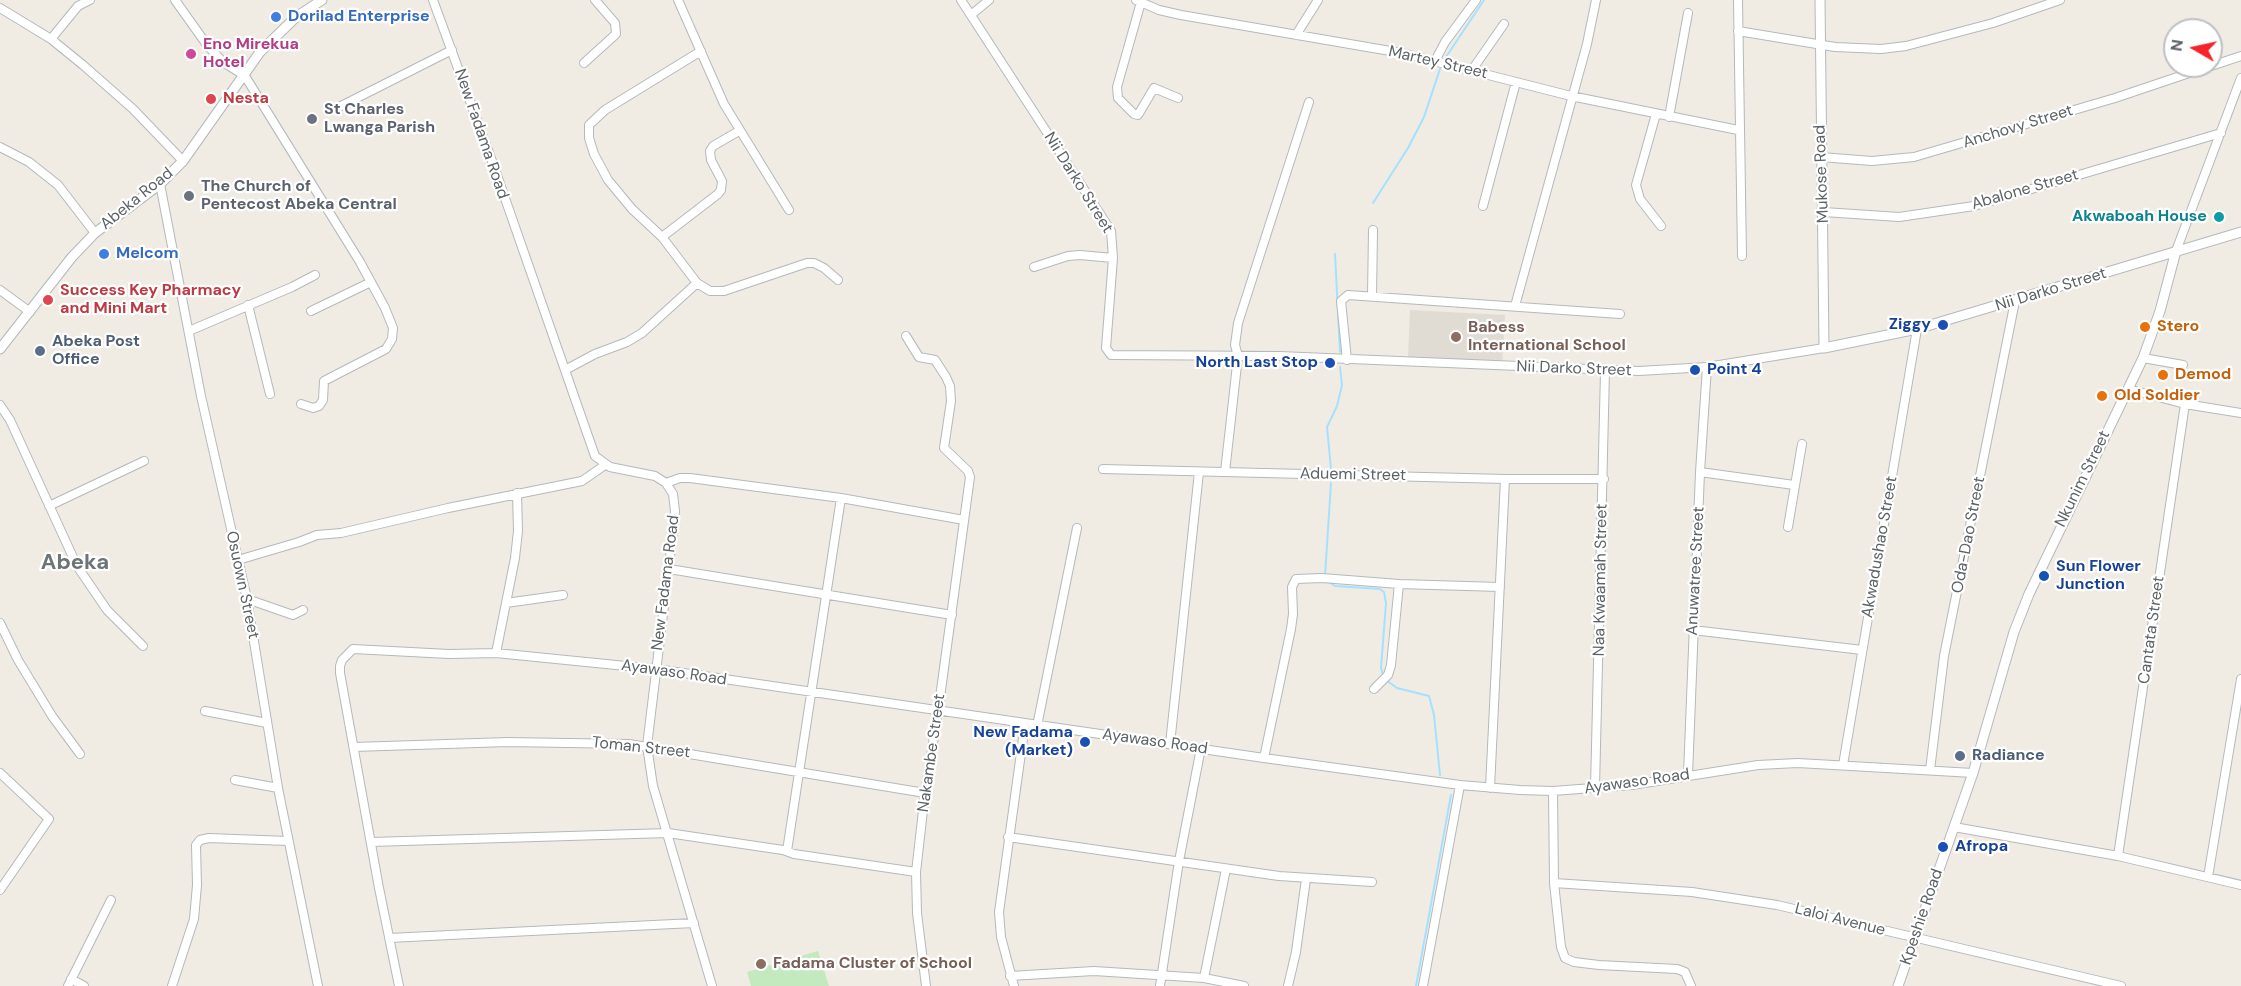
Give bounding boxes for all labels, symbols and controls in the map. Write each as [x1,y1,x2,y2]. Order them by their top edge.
place label: Dorilad Enterprise [288,7,430,27]
marker: Dorilad Enterprise [269,10,283,24]
north arrow [2163,18,2223,78]
place label: Eno Mirekua Hotel [203,35,299,73]
text: N [2165,38,2188,53]
street label: Martey Street [1386,42,1490,84]
marker: Eno Mirekua Hotel [184,47,198,61]
street label: New Fadama Road [450,66,512,202]
place label: Nesta [223,89,269,109]
marker: Nesta [204,92,218,106]
place label: St Charles Lwanga Parish [324,100,435,138]
street label: Anchovy Street [1961,101,2075,153]
marker: St Charles Lwanga Parish [305,112,319,126]
street label: Mukose Road [1811,125,1833,223]
street label: Nii Darko Street [1039,129,1117,237]
street label: Abeka Road [97,164,177,234]
street label: Abalone Street [1969,166,2081,214]
place label: The Church of Pentecost Abeka Central [201,177,397,215]
marker: The Church of Pentecost Abeka Central [182,189,196,203]
place label: Akwaboah House [2072,207,2207,227]
marker: Akwaboah House [2212,210,2226,224]
place label: Melcom [116,244,179,264]
marker: Melcom [97,247,111,261]
street label: Nii Darko Street [1993,264,2109,316]
place label: Success Key Pharmacy and Mini Mart [60,281,241,319]
marker: Success Key Pharmacy and Mini Mart [41,293,55,307]
place label: Ziggy [1889,315,1931,335]
place label: Stero [2157,317,2199,337]
place label: Babess International School [1468,318,1626,356]
marker: Ziggy [1936,318,1950,332]
marker: Stero [2138,320,2152,334]
marker: Babess International School [1449,330,1463,344]
place label: Abeka Post Office [52,332,140,370]
marker: Abeka Post Office [33,344,47,358]
place label: North Last Stop [1196,353,1318,373]
marker: North Last Stop [1323,356,1337,370]
street label: Nii Darko Street [1516,357,1632,381]
place label: Point 4 [1707,360,1762,380]
marker: Point 4 [1688,363,1702,377]
place label: Demod [2175,365,2231,385]
marker: Demod [2156,368,2170,382]
place label: Old Soldier [2114,386,2200,406]
marker: Old Soldier [2095,389,2109,403]
street label: Nkunim Street [2051,428,2115,530]
street label: Aduemi Street [1300,464,1406,486]
street label: Akwadushao Street [1858,475,1902,619]
street label: Oda-Dao Street [1948,475,1990,595]
street label: Naa Kwaamah Street [1590,504,1612,656]
street label: Anuwatree Street [1683,506,1709,636]
street label: New Fadama Road [648,514,684,652]
street label: Osuown Street [221,529,263,641]
district label: Abeka [41,550,109,576]
place label: Sun Flower Junction [2056,557,2141,595]
marker: Sun Flower Junction [2037,569,2051,583]
street label: Cantata Street [2135,575,2169,685]
street label: Ayawaso Road [620,656,728,690]
street label: Nakambe Street [914,693,950,813]
place label: New Fadama (Market) [973,723,1073,761]
street label: Ayawaso Road [1101,725,1209,759]
street label: Toman Street [591,733,691,763]
marker: New Fadama (Market) [1078,735,1092,749]
place label: Radiance [1972,746,2045,766]
marker: Radiance [1953,749,1967,763]
street label: Ayawaso Road [1583,765,1691,799]
place label: Afropa [1955,837,2008,857]
marker: Afropa [1936,840,1950,854]
street label: Kpeshie Road [1897,867,1947,967]
street label: Laloi Avenue [1793,899,1887,941]
place label: Fadama Cluster of School [773,954,972,974]
marker: Fadama Cluster of School [754,957,768,971]

